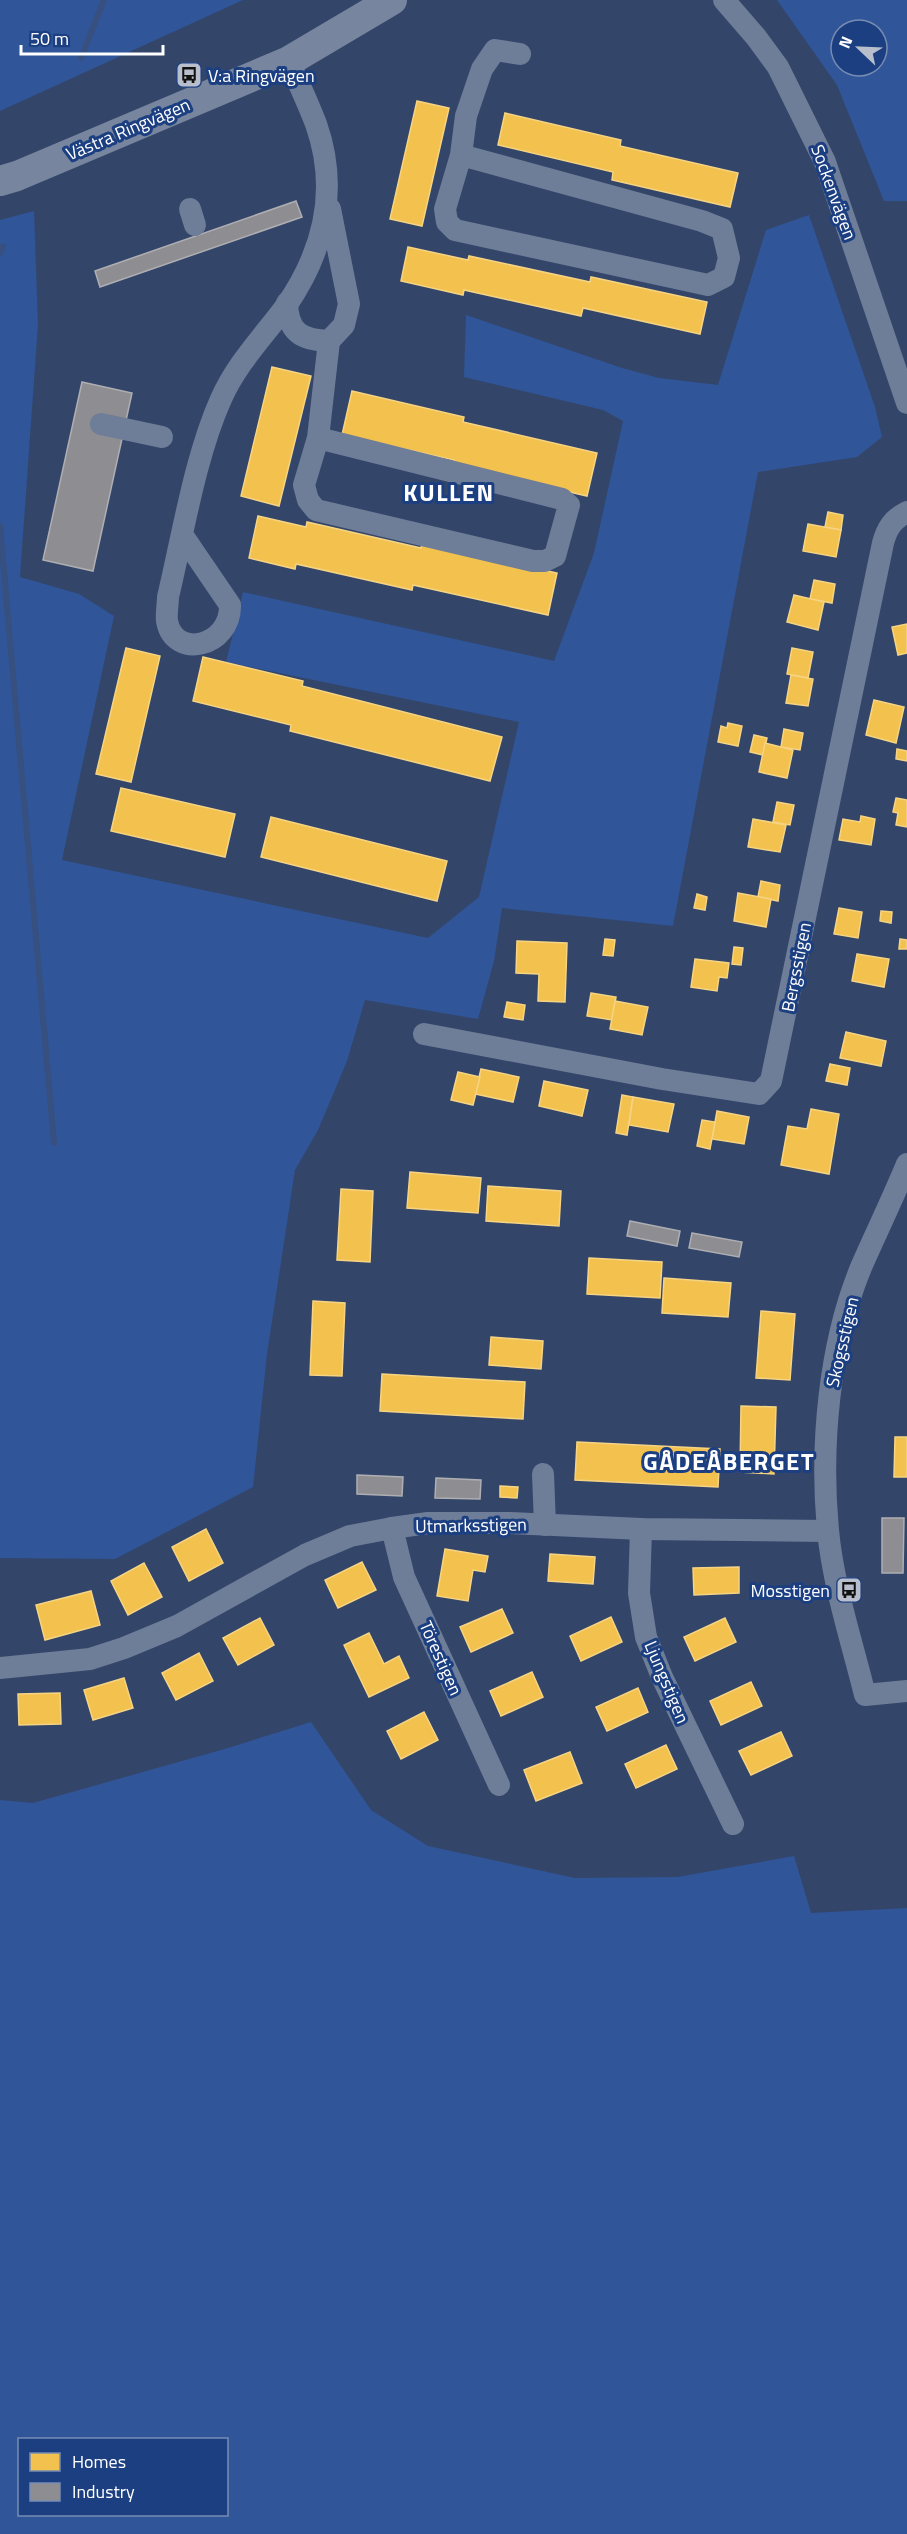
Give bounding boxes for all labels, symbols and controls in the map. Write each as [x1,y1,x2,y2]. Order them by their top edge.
scale bar [21,18,164,56]
north arrow [829,18,889,78]
text: 50 m [30,25,69,52]
text: N [832,32,858,52]
bus stop icon: V:a Ringvägen [174,60,204,90]
place label: V:a Ringvägen [208,62,315,89]
street label: Västra Ringvägen [62,91,194,167]
street label: Sockenvägen [804,141,864,243]
district label: KULLEN [403,474,495,510]
street label: Bergsstigen [774,920,818,1014]
street label: Skogsstigen [819,1294,865,1390]
district label: GÅDEÅBERGET [643,1443,815,1479]
street label: Utmarksstigen [415,1511,527,1539]
bus stop icon: Mosstigen [834,1575,864,1605]
place label: Mosstigen [750,1577,830,1604]
street label: Törestigen [413,1616,469,1700]
street label: Ljungstigen [637,1636,697,1728]
legend [18,2438,228,2516]
text: Homes [72,2448,126,2475]
text: Industry [72,2478,135,2505]

